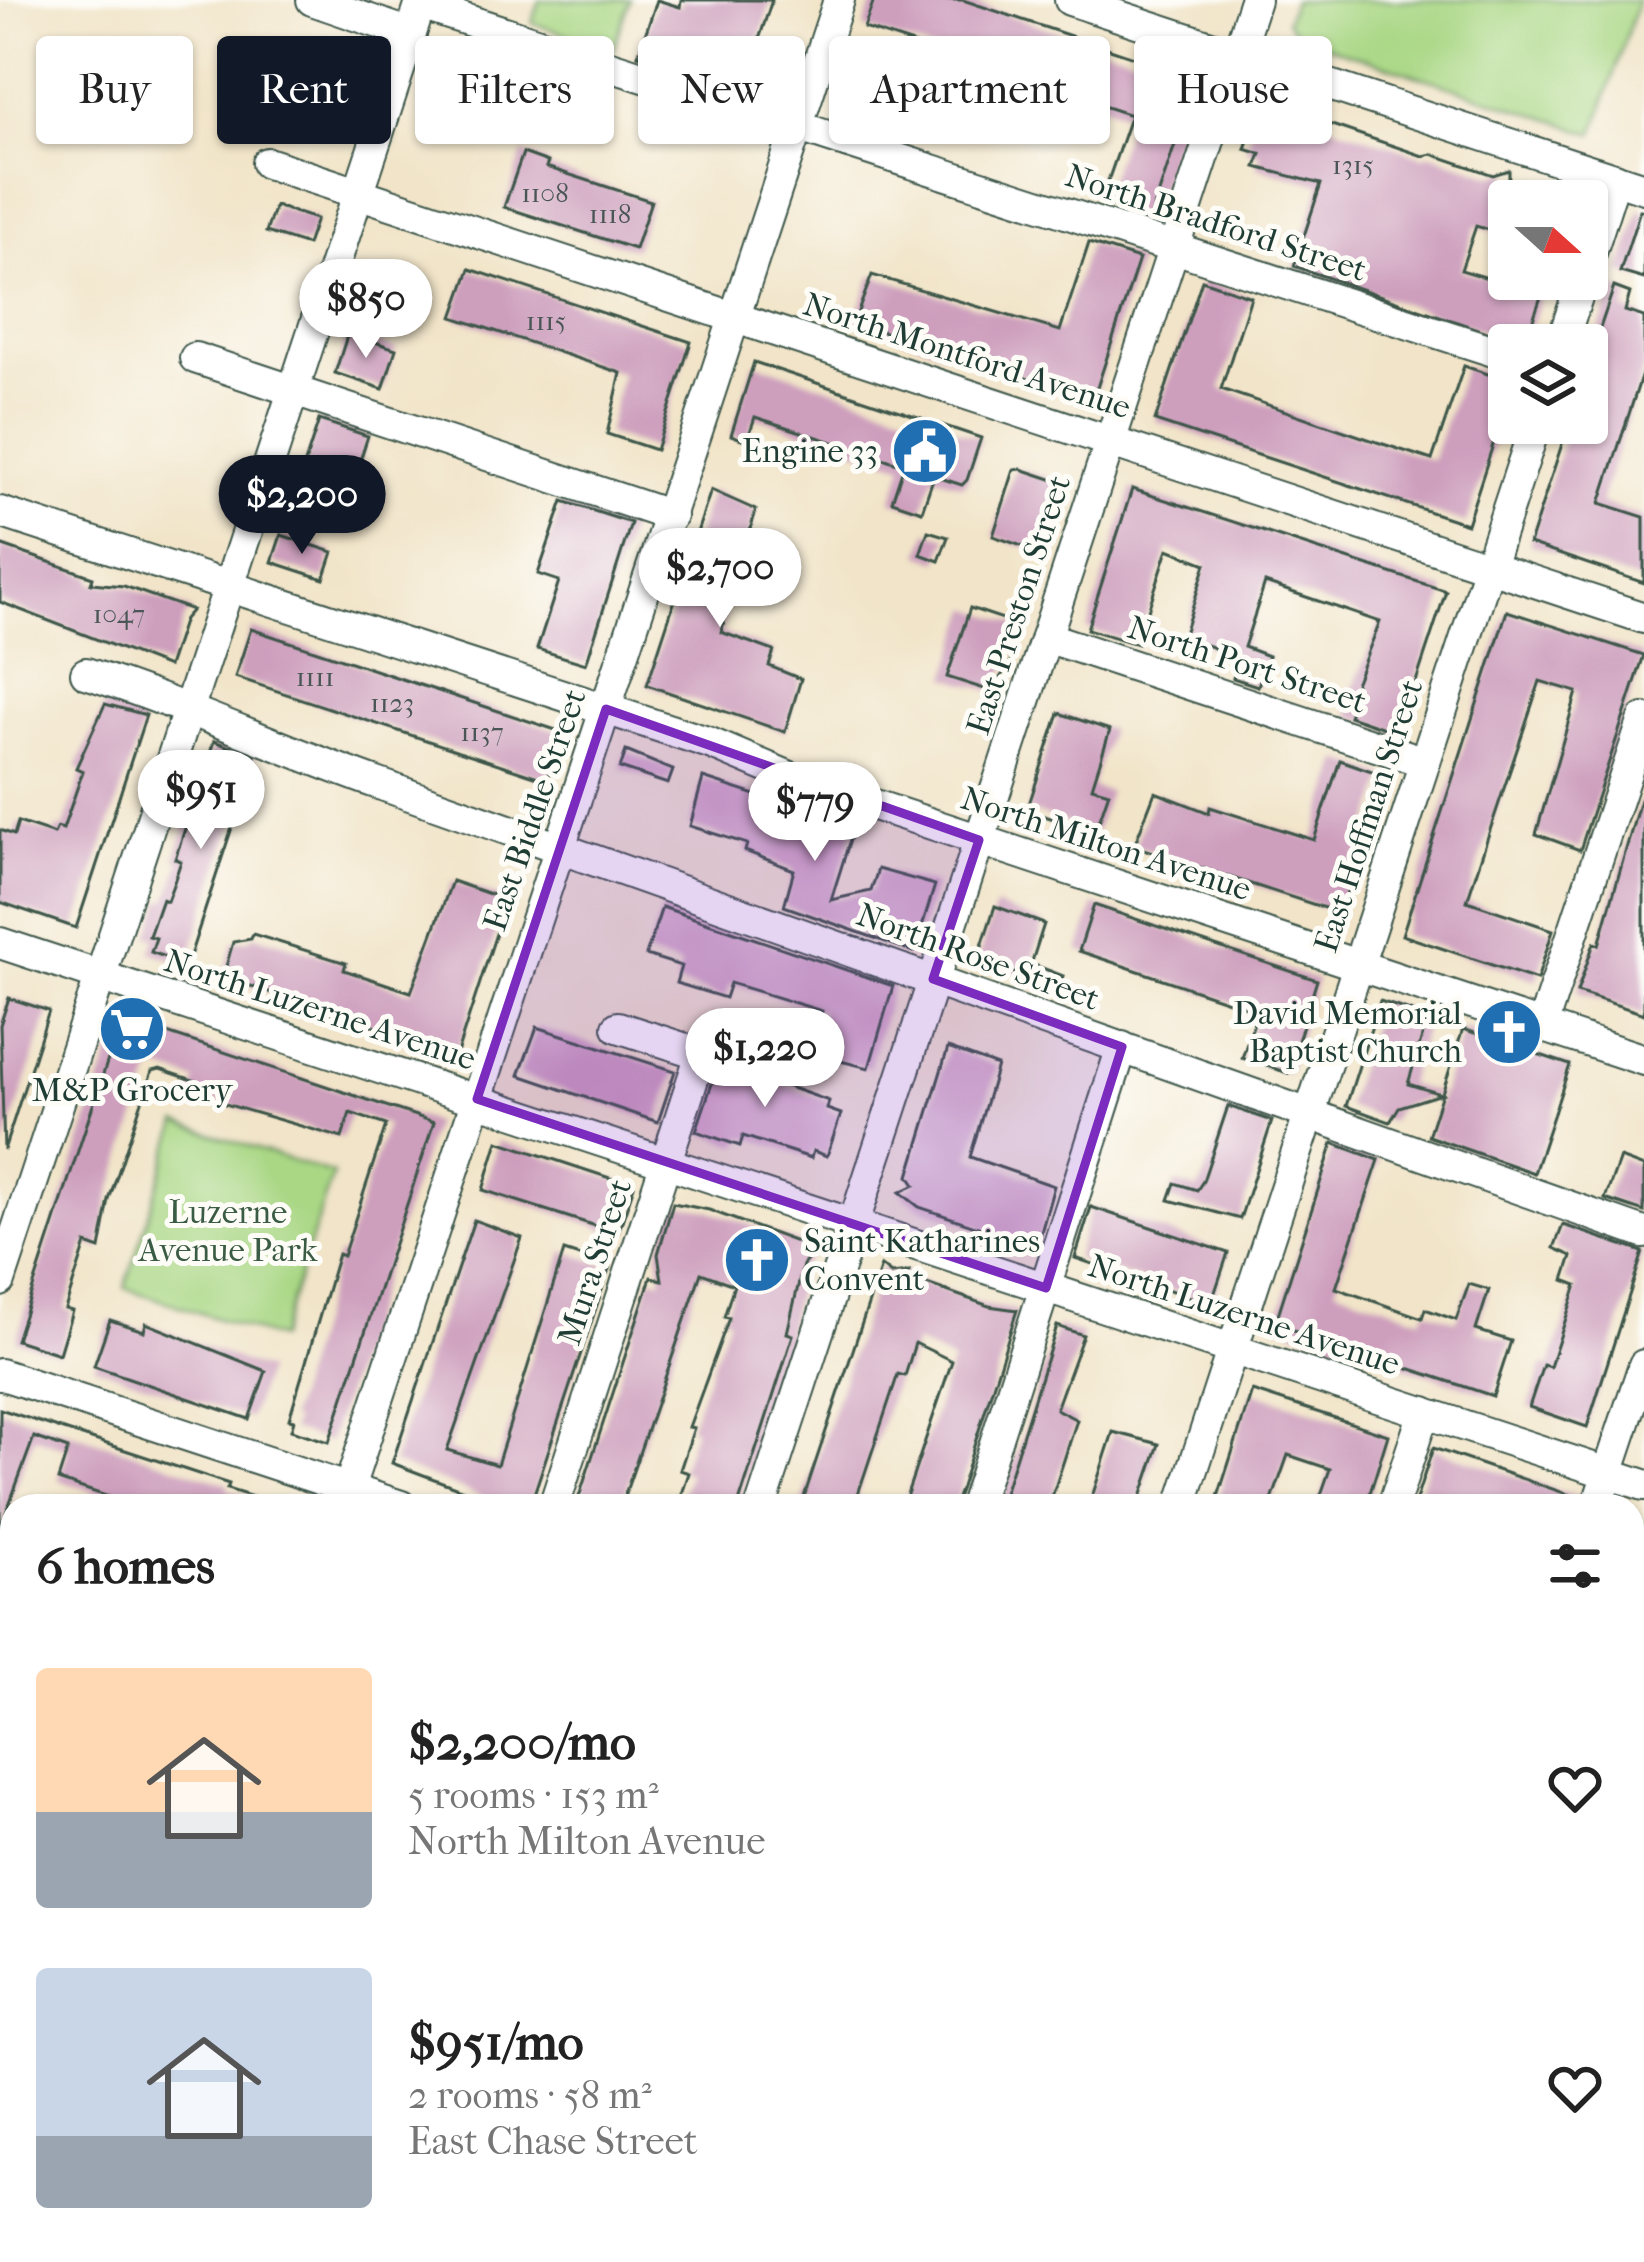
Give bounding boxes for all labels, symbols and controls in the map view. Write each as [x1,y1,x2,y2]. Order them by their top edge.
chip: Buy [36,36,193,144]
chip: Rent [217,36,391,144]
chip: Filters [415,36,614,144]
chip: New [638,36,805,144]
chip: Apartment [829,36,1110,144]
chip: House [1134,36,1332,144]
house number: 1315 [1332,149,1374,181]
street label: North Bradford Street [1061,156,1371,290]
house number: 1108 [521,177,569,209]
north arrow [1488,180,1608,300]
map controls [1488,180,1608,444]
house number: 1118 [589,198,631,230]
pin: $850 [295,259,437,361]
text: $850 [326,275,406,321]
street label: North Montford Avenue [799,285,1135,427]
house number: 1115 [526,305,566,337]
button: layers [1488,324,1608,444]
public building icon: Engine 33 [890,416,960,486]
place label: Engine 33 [742,432,878,471]
pin: $2,200 [204,455,400,557]
street label: East Preston Street [959,470,1079,740]
text: $2,200 [246,471,358,517]
pin: $2,700 [622,528,818,630]
text: $2,700 [665,544,775,590]
house number: 1047 [93,598,145,630]
street label: North Port Street [1123,608,1371,722]
house number: 1111 [296,661,334,693]
street label: East Hoffman Street [1307,675,1432,957]
street label: East Biddle Street [475,684,595,936]
house number: 1123 [370,687,414,719]
house number: 1137 [460,716,504,748]
pin: $951 [130,750,272,852]
pin: $779 [744,762,886,864]
text: $951 [165,766,237,812]
text: $779 [775,778,855,824]
street label: North Milton Avenue [956,779,1256,909]
street label: North Rose Street [851,895,1105,1019]
street label: North Luzerne Avenue [159,941,481,1079]
supermarket icon: M&P Grocery [97,994,167,1064]
place label: David Memorial Baptist Church [1233,994,1462,1071]
church icon: David Memorial Baptist Church [1474,997,1544,1067]
pin: $1,220 [667,1008,863,1110]
text: $1,220 [712,1024,818,1070]
place label: M&P Grocery [32,1071,234,1110]
street label: Mura Street [550,1174,640,1350]
park label: Luzerne Avenue Park [136,1193,319,1270]
place label: Saint Katharines Convent [804,1222,1040,1299]
church icon: Saint Katharines Convent [722,1225,792,1295]
street label: North Luzerne Avenue [1083,1246,1405,1384]
icon: filters [1542,1533,1608,1599]
text: 6 homes [36,1536,215,1596]
text: $2,200/mo [408,1712,636,1772]
icon: home [132,1716,276,1860]
icon: heart [1542,1755,1608,1821]
text: 5 rooms · 153 m² [408,1772,659,1818]
text: North Milton Avenue [408,1818,765,1864]
text: $951/mo [408,2012,584,2072]
icon: home [132,2016,276,2160]
icon: heart [1542,2055,1608,2121]
text: 2 rooms · 58 m² [408,2072,652,2118]
text: East Chase Street [408,2118,698,2164]

